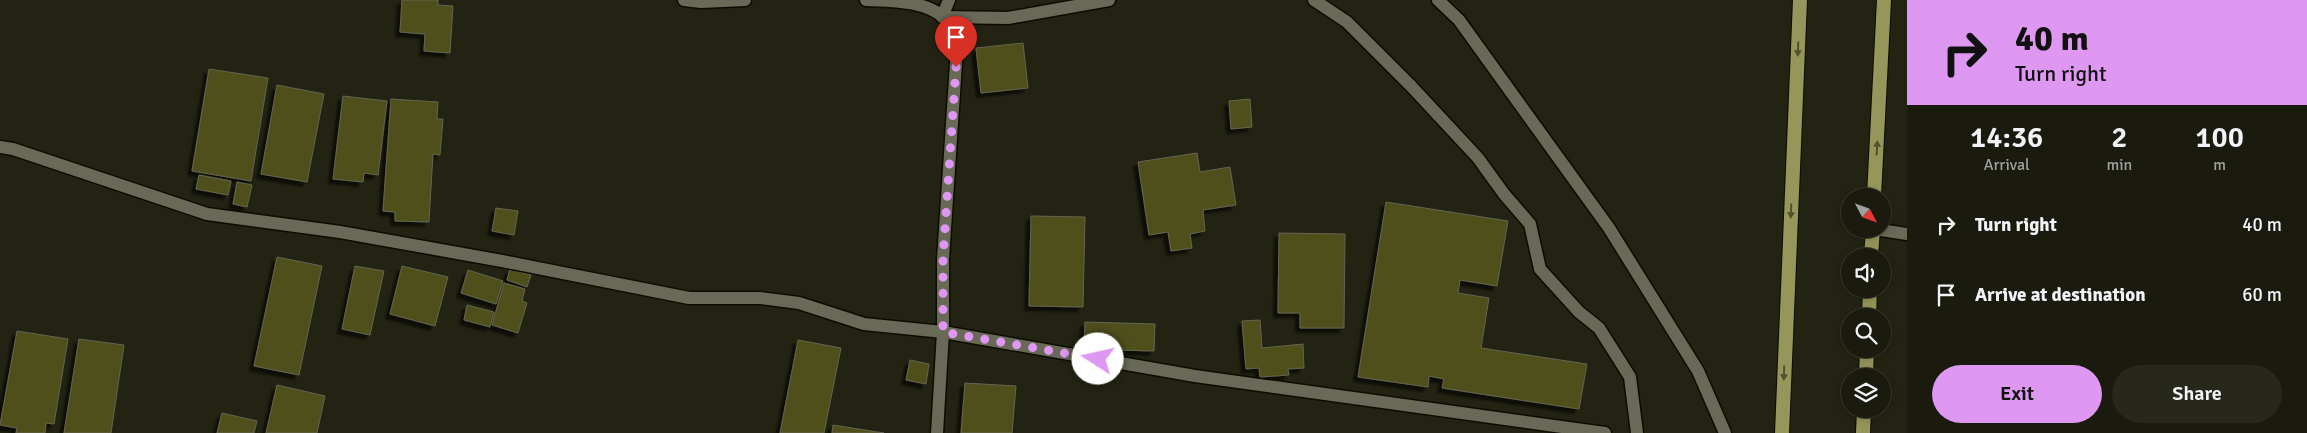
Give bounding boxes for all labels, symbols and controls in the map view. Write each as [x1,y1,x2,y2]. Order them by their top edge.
pin [935,16,977,67]
text: 40 m [2015,17,2089,60]
icon: right [1932,20,1997,85]
icon: arrive [942,23,970,51]
one-way arrow [1794,41,1802,57]
text: Turn right [2015,60,2107,87]
text: 14:36 [1970,119,2043,156]
text: 2 [2111,119,2127,156]
text: 100 [2195,119,2244,156]
one-way arrow [1873,139,1881,155]
text: Arrival [1984,155,2030,175]
text: min [2106,155,2132,175]
text: m [2213,155,2226,175]
north arrow [1841,188,1891,238]
map controls [1841,188,1891,418]
one-way arrow [1787,203,1795,219]
icon: right [1932,211,1960,239]
text: Turn right [1975,213,2057,237]
text: 40 m [2242,213,2282,237]
button: sound [1841,248,1891,298]
icon: arrive [1932,281,1960,309]
text: Arrive at destination [1975,283,2146,307]
text: 60 m [2242,283,2282,307]
button: search [1841,308,1891,358]
position arrow [1071,332,1123,384]
button: Exit [1932,365,2102,423]
button: Share [2112,365,2282,423]
one-way arrow [1780,366,1788,382]
button: layers [1841,368,1891,418]

